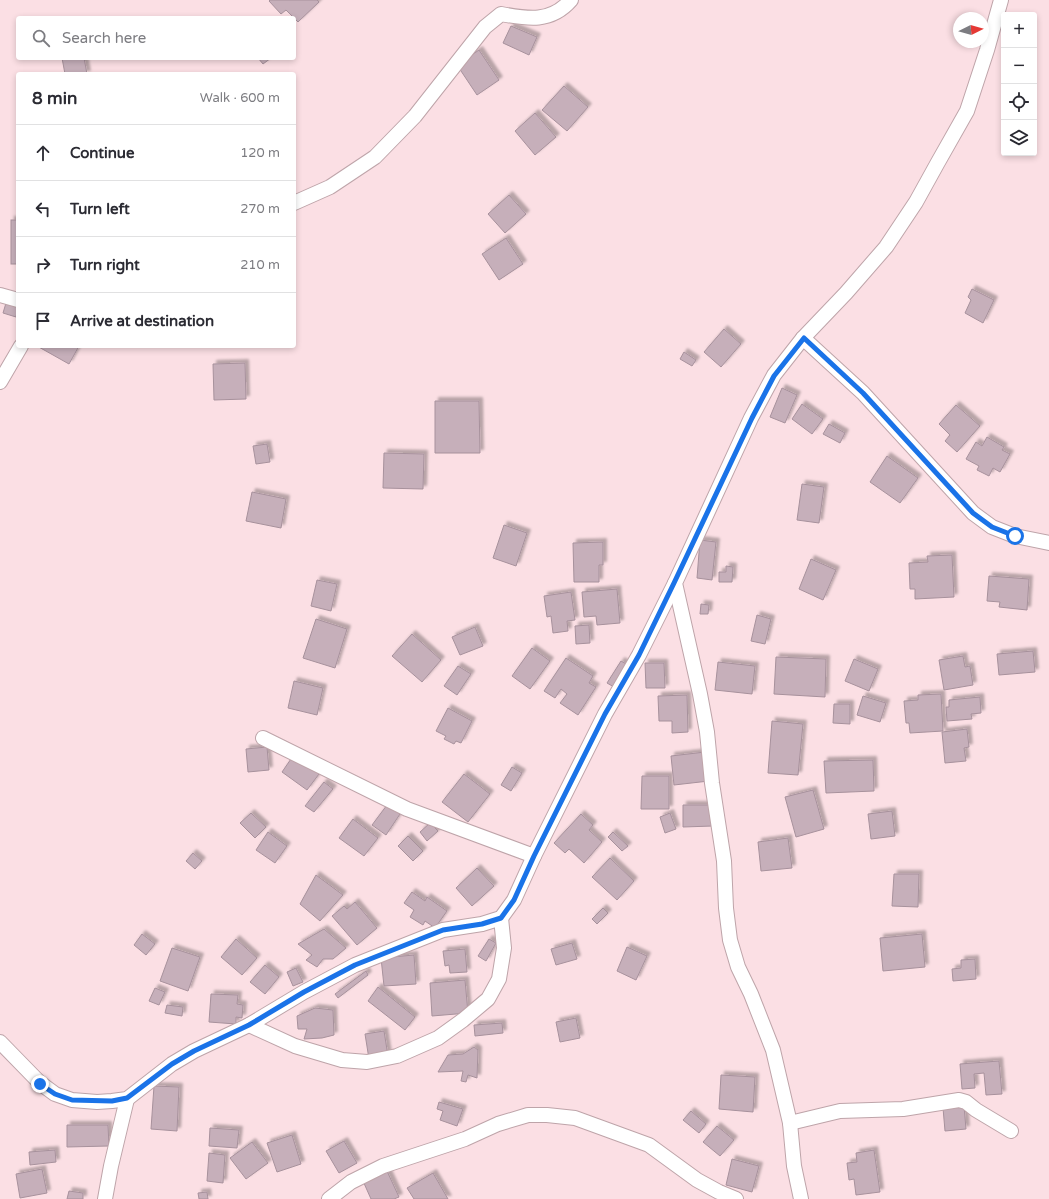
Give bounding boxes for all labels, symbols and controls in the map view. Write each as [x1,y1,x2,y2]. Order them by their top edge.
north arrow [953,12,989,48]
map controls [1001,12,1037,156]
button: + [1001,12,1037,48]
search box [16,16,296,60]
icon: search [30,27,52,49]
text: Search here [62,29,146,47]
button: − [1001,48,1037,84]
button: locate [1001,84,1037,120]
text: 8 min [32,88,77,109]
text: Walk · 600 m [200,90,280,106]
button: layers [1001,120,1037,156]
icon: ahead [32,142,54,164]
text: Continue [70,144,134,162]
text: 120 m [240,145,280,161]
icon: left [32,198,54,220]
text: Turn left [70,200,130,218]
text: 270 m [240,201,280,217]
icon: right [32,254,54,276]
text: Turn right [70,256,140,274]
text: 210 m [240,257,280,273]
icon: arrive [32,310,54,332]
text: Arrive at destination [70,312,214,330]
route start [1006,527,1024,545]
route end [31,1075,49,1093]

